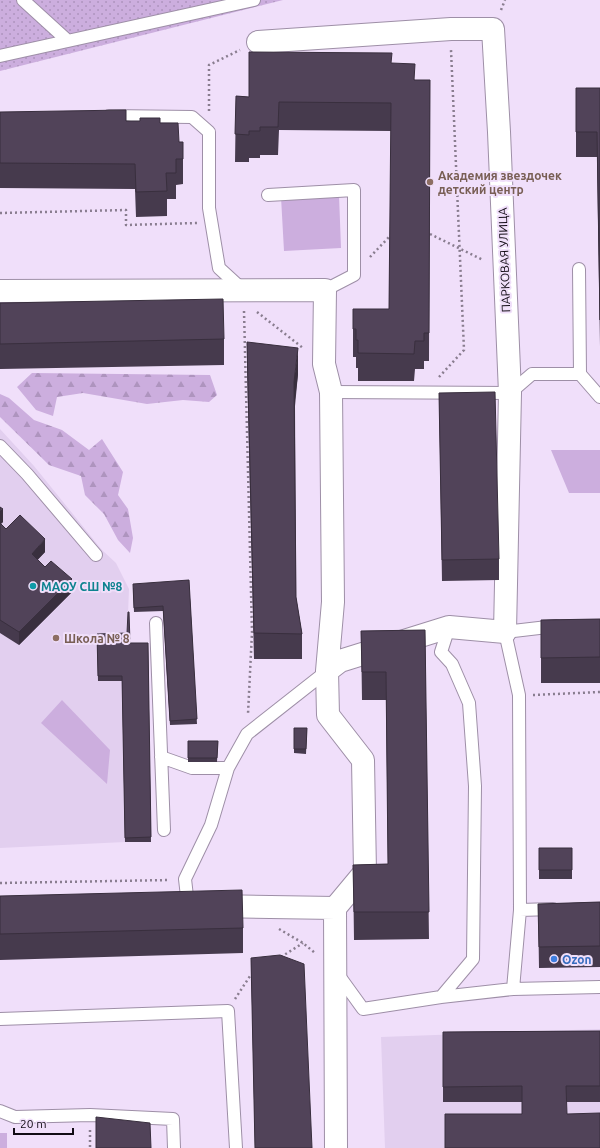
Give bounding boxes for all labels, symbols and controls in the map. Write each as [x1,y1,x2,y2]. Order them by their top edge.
place label: Академия звездочек детский центр [438,169,562,196]
marker: Академия звездочек детский центр [425,177,435,187]
street label: ПАРКОВАЯ УЛИЦА [496,207,512,313]
place label: МАОУ СШ №8 [41,580,122,593]
marker: МАОУ СШ №8 [28,581,38,591]
place label: Школа № 8 [64,632,130,645]
marker: Школа № 8 [51,633,61,643]
place label: Ozon [562,953,591,966]
marker: Ozon [549,954,559,964]
scale bar [14,1110,73,1136]
text: 20 m [20,1117,47,1130]

